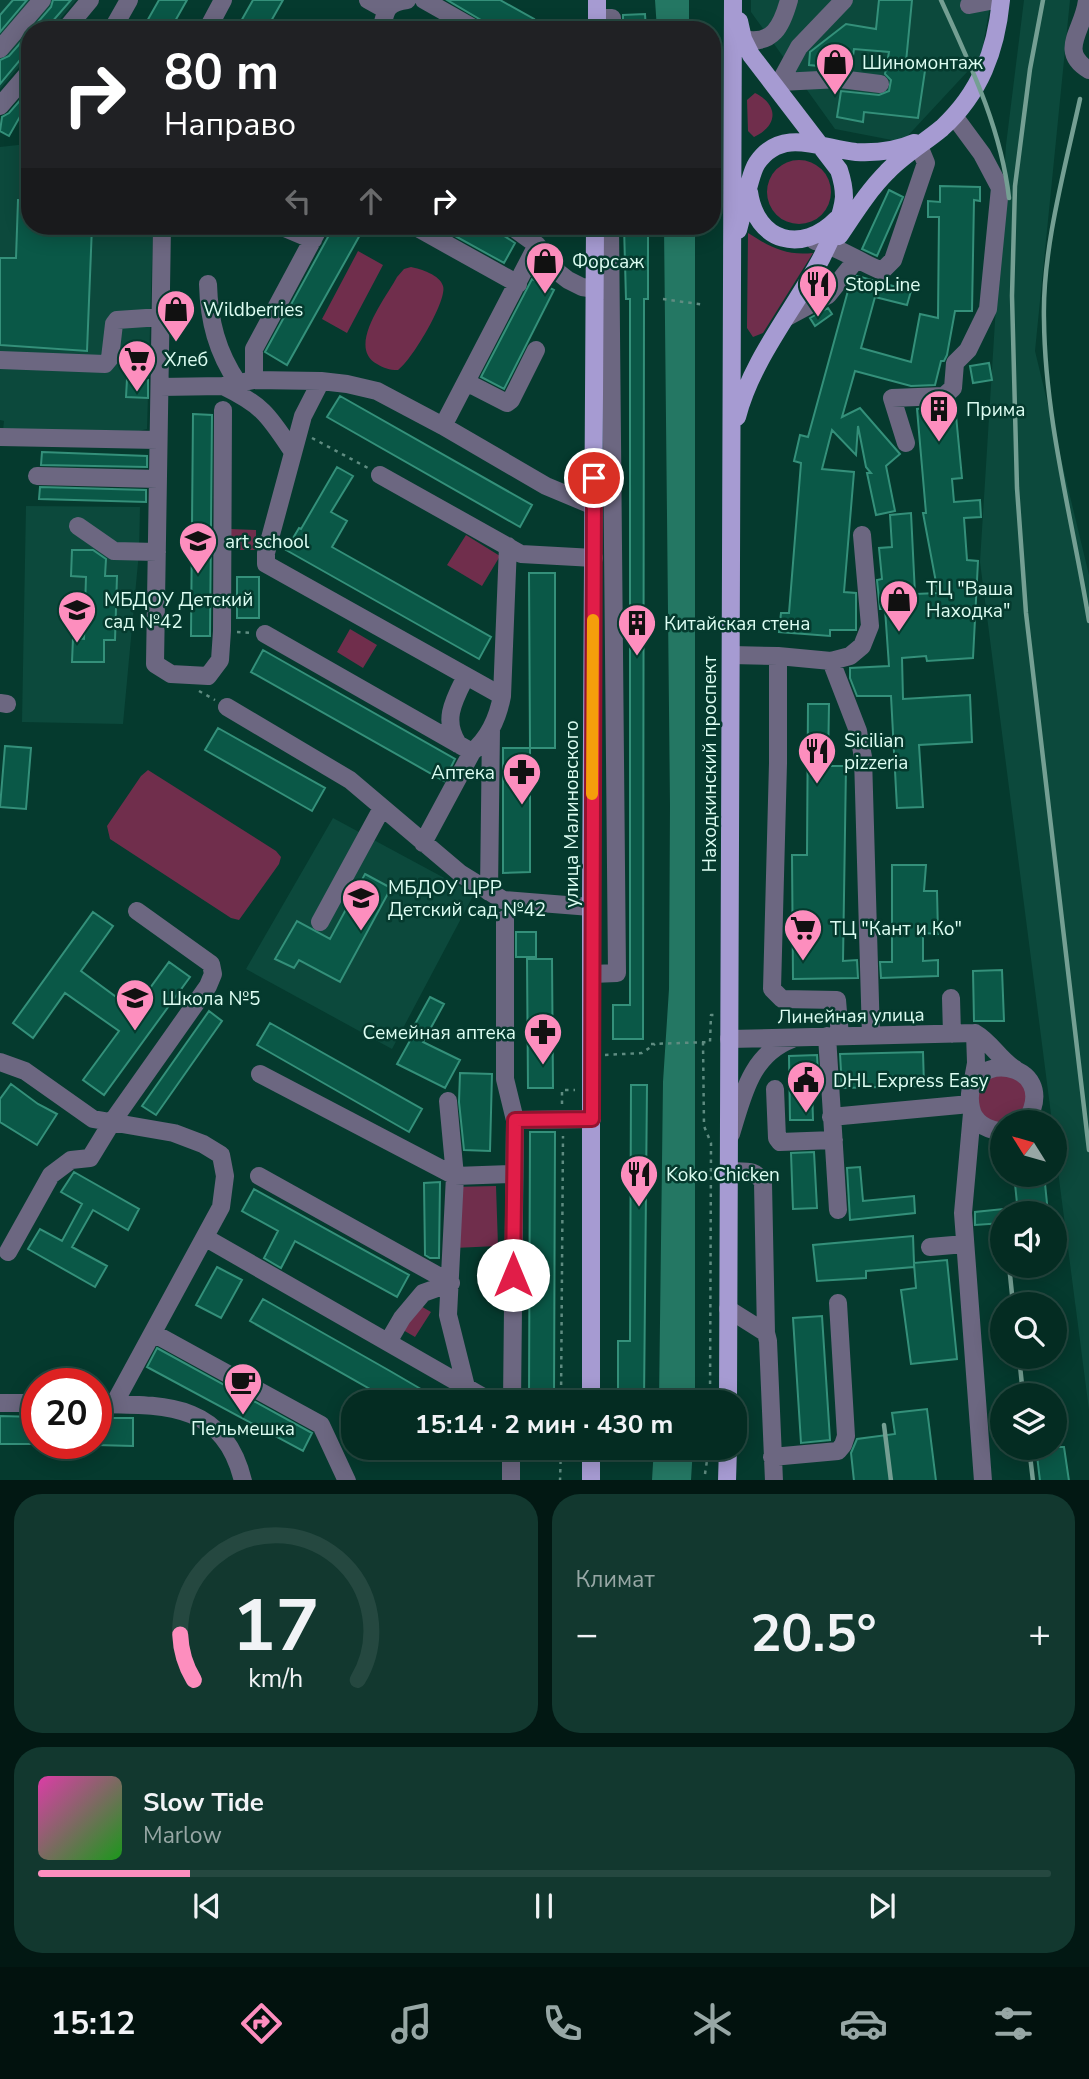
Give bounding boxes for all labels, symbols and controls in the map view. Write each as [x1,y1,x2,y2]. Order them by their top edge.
text: 80 m [164,39,279,106]
shop icon: Шиномонтаж [814,41,856,96]
icon: right [49,49,140,140]
place label: Шиномонтаж [862,50,983,76]
text: Направо [164,103,296,146]
icon: left [279,182,317,220]
icon: ahead [352,182,390,220]
icon: right [425,182,463,220]
shop icon: Форсаж [524,240,566,295]
place label: Форсаж [572,249,644,275]
restaurant icon: StopLine [797,263,839,318]
place label: StopLine [845,272,920,298]
shop icon: Wildberries [155,288,197,343]
place label: Wildberries [203,297,303,323]
supermarket icon: Хлеб [116,338,158,393]
place label: Хлеб [164,347,208,373]
building icon: Прима [918,388,960,443]
place label: Прима [966,397,1026,423]
pin [564,448,624,508]
icon: arrive [575,459,613,497]
school or university icon: art school [177,520,219,575]
place label: art school [225,529,310,555]
place label: ТЦ "Ваша Находка" [926,576,1013,624]
shop icon: ТЦ "Ваша Находка" [878,578,920,633]
place label: МБДОУ Детский сад №42 [104,587,253,635]
school or university icon: МБДОУ Детский сад №42 [56,589,98,644]
building icon: Китайская стена [616,602,658,657]
place label: Китайская стена [664,611,810,637]
street label: Находкинский проспект [697,655,723,872]
street label: улица Малиновского [559,720,585,908]
place label: Sicilian pizzeria [844,728,908,776]
restaurant icon: Sicilian pizzeria [796,730,838,785]
pharmacy icon: Аптека [501,751,543,806]
place label: Аптека [431,760,495,786]
place label: МБДОУ ЦРР Детский сад №42 [388,875,546,923]
school or university icon: МБДОУ ЦРР Детский сад №42 [340,877,382,932]
supermarket icon: ТЦ "Кант и Ко" [782,907,824,962]
place label: ТЦ "Кант и Ко" [830,916,962,942]
school or university icon: Школа №5 [114,977,156,1032]
place label: Школа №5 [162,986,261,1012]
street label: Линейная улица [777,1002,925,1030]
pharmacy icon: Семейная аптека [522,1011,564,1066]
place label: Семейная аптека [362,1020,516,1046]
public building icon: DHL Express Easy [785,1059,827,1114]
place label: DHL Express Easy [833,1068,989,1094]
north arrow [990,1110,1068,1186]
map controls [990,1110,1067,1460]
restaurant icon: Koko Chicken [618,1153,660,1208]
place label: Koko Chicken [666,1162,780,1188]
button: sound [990,1201,1067,1278]
position arrow [476,1238,550,1312]
button: search [990,1292,1067,1369]
cafe icon: Пельмешка [222,1361,264,1416]
speed limit sign: 20 [21,1368,112,1459]
button: layers [990,1383,1067,1460]
text: 15:14 · 2 мин · 430 m [415,1407,673,1442]
place label: Пельмешка [191,1416,295,1442]
text: Климат [576,1564,655,1595]
text: 17 [232,1576,319,1676]
text: 20.5° [750,1598,876,1669]
text: − [576,1609,598,1660]
text: + [1028,1609,1051,1660]
text: km/h [248,1661,303,1695]
text: Slow Tide [143,1785,264,1820]
text: Marlow [143,1820,222,1851]
icon: previous [188,1887,226,1925]
icon: pause [525,1887,563,1925]
icon: next [863,1887,901,1925]
icon: directions [237,1999,286,2048]
icon: music [387,1999,436,2048]
icon: phone [538,1999,587,2048]
icon: climate [688,1999,737,2048]
icon: car [839,1999,888,2048]
icon: filters [989,1999,1038,2048]
text: 15:12 [51,2002,135,2045]

